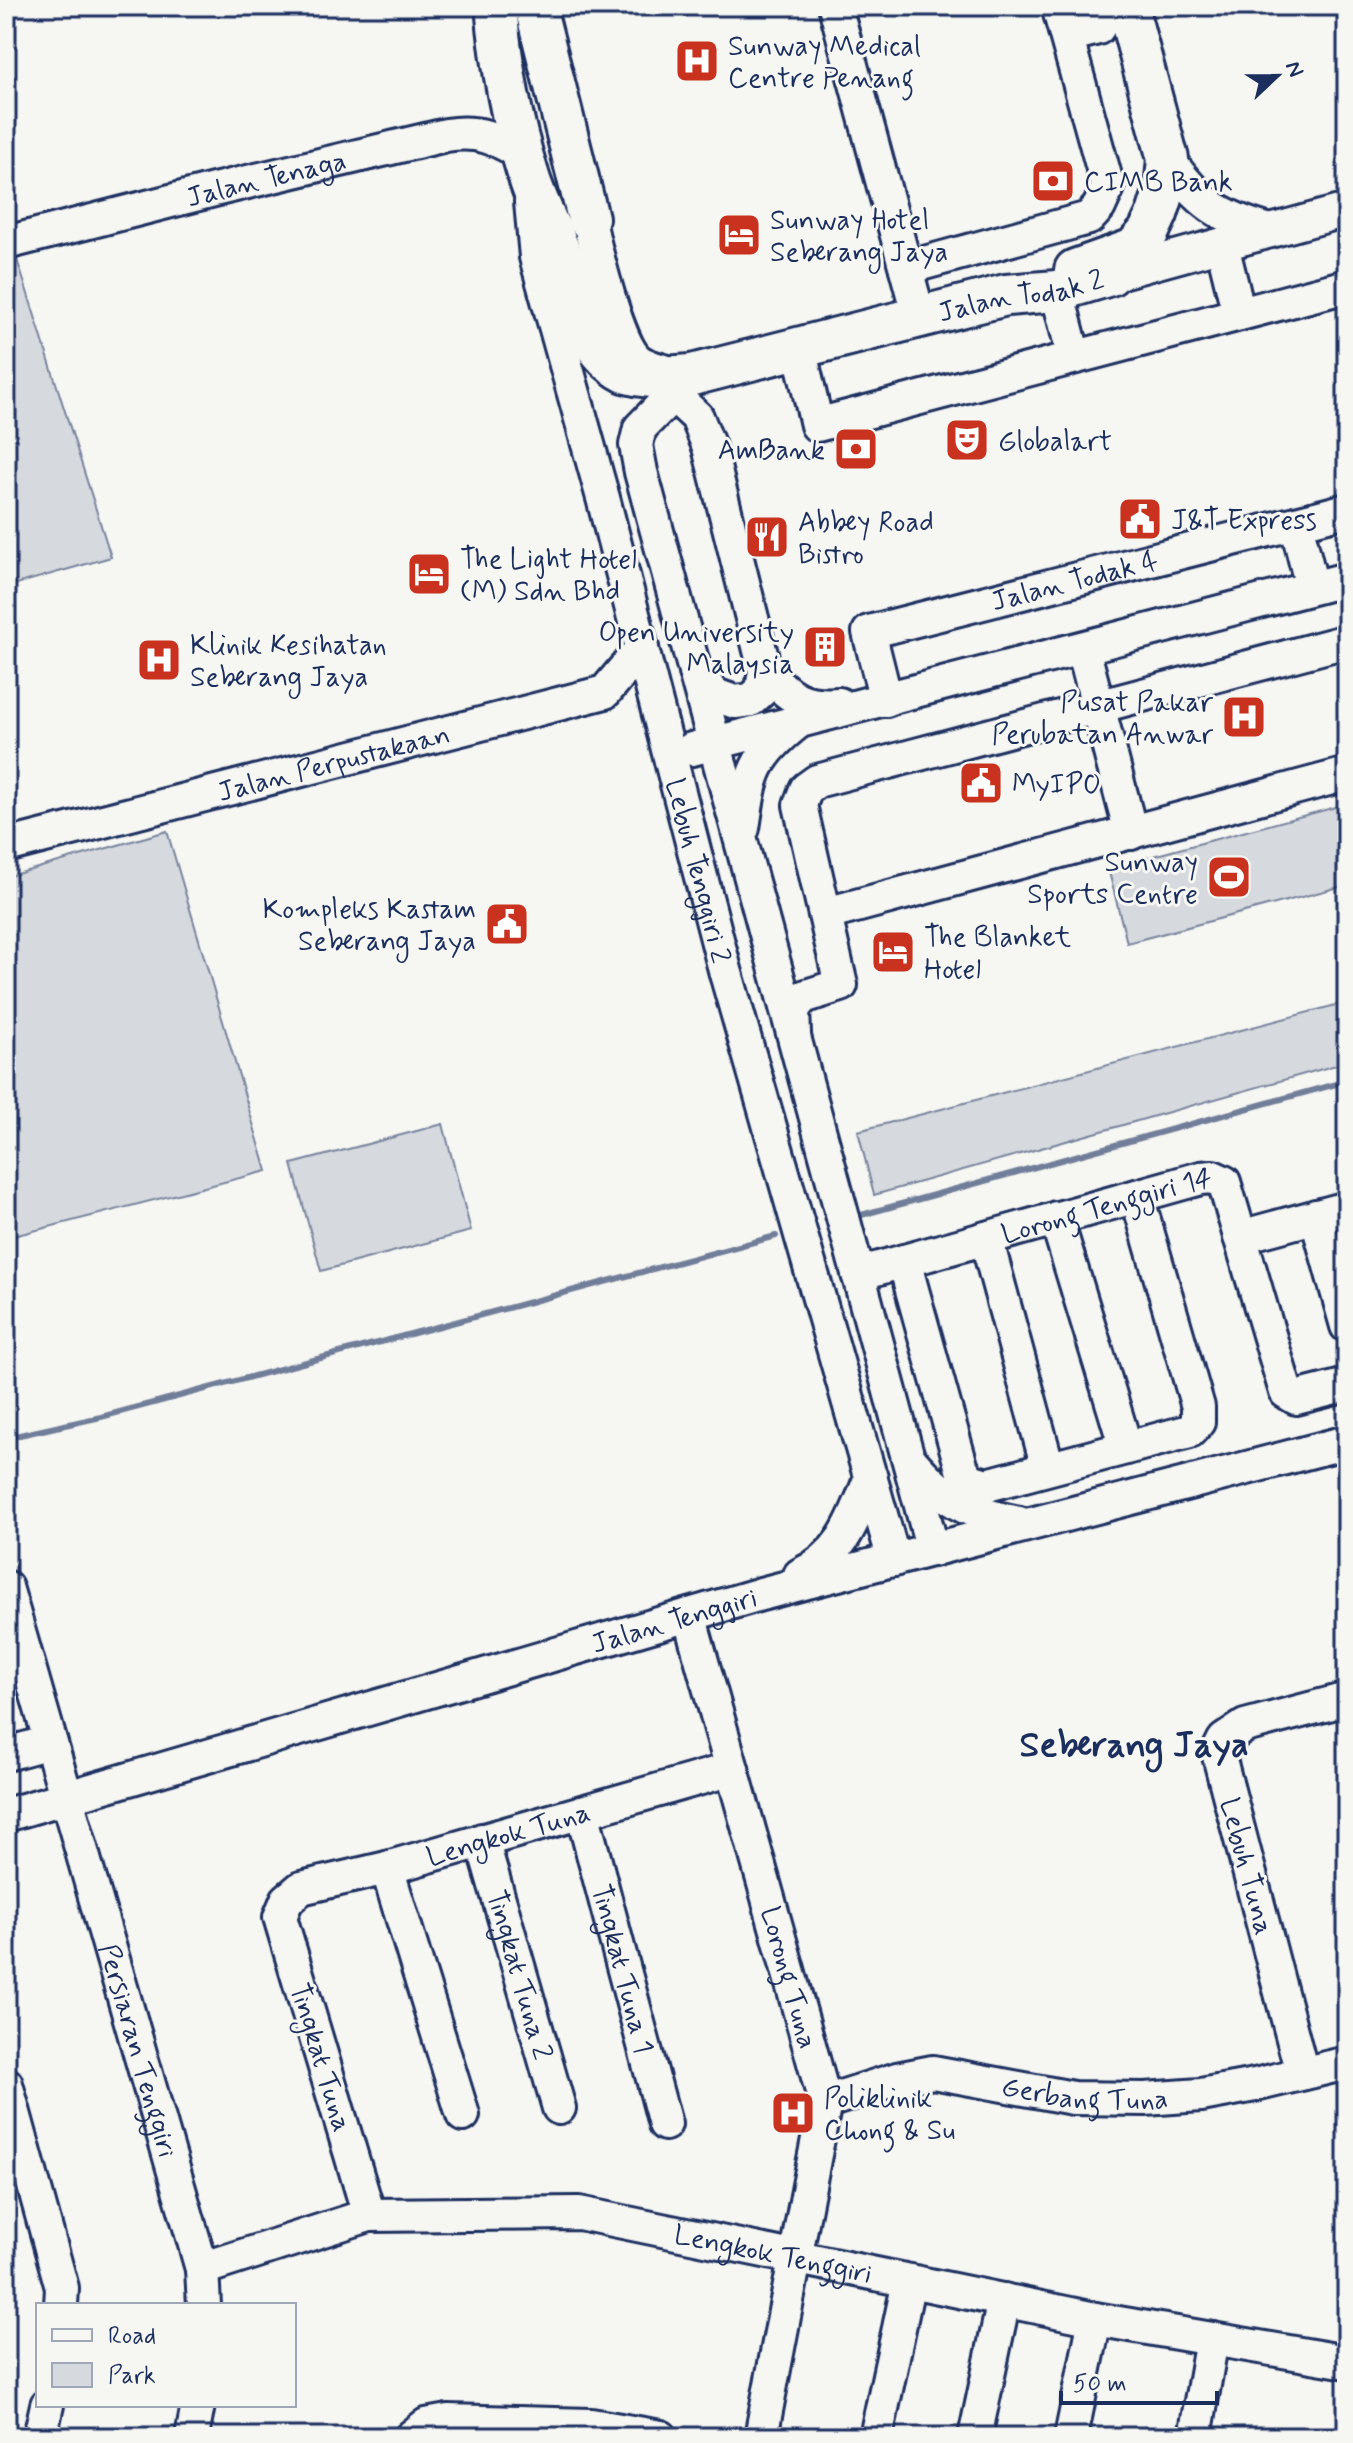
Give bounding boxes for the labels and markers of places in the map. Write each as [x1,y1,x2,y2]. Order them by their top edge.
place label: Sunway Medical Centre Penang [728,29,921,101]
hospital icon: Sunway Medical Centre Penang [673,37,721,85]
bank icon: CIMB Bank [1029,157,1077,205]
place label: CIMB Bank [1084,165,1233,202]
place label: Sunway Hotel Seberang Jaya [770,203,948,274]
hotel icon: Sunway Hotel Seberang Jaya [715,211,763,259]
theatre icon: Globalart [943,416,991,464]
place label: Globalart [998,424,1112,461]
bank icon: AmBank [832,425,880,473]
place label: AmBank [718,433,825,470]
public building icon: J&T Express [1116,495,1164,543]
place label: J&T Express [1171,503,1317,540]
place label: Abbey Road Bistro [798,505,934,574]
restaurant icon: Abbey Road Bistro [743,513,791,561]
place label: The Light Hotel (M) Sdn Bhd [460,542,637,611]
hotel icon: The Light Hotel (M) Sdn Bhd [405,550,453,598]
place label: Open University Malaysia [599,615,794,684]
building icon: Open University Malaysia [801,623,849,671]
place label: Klinik Kesihatan Seberang Jaya [190,628,387,699]
hospital icon: Klinik Kesihatan Seberang Jaya [135,636,183,684]
place label: Pusat Pakar Perubatan Anwar [992,685,1214,754]
hospital icon: Pusat Pakar Perubatan Anwar [1220,693,1268,741]
public building icon: MyIPO [957,759,1005,807]
place label: MyIPO [1012,767,1101,804]
place label: Sunway Sports Centre [1027,845,1198,914]
sports icon: Sunway Sports Centre [1205,853,1253,901]
place label: Kompleks Kastam Seberang Jaya [263,892,476,963]
public building icon: Kompleks Kastam Seberang Jaya [483,900,531,948]
place label: The Blanket Hotel [924,920,1072,989]
hotel icon: The Blanket Hotel [869,928,917,976]
place label: Poliklinik Chong & Su [824,2081,955,2153]
hospital icon: Poliklinik Chong & Su [769,2089,817,2137]

